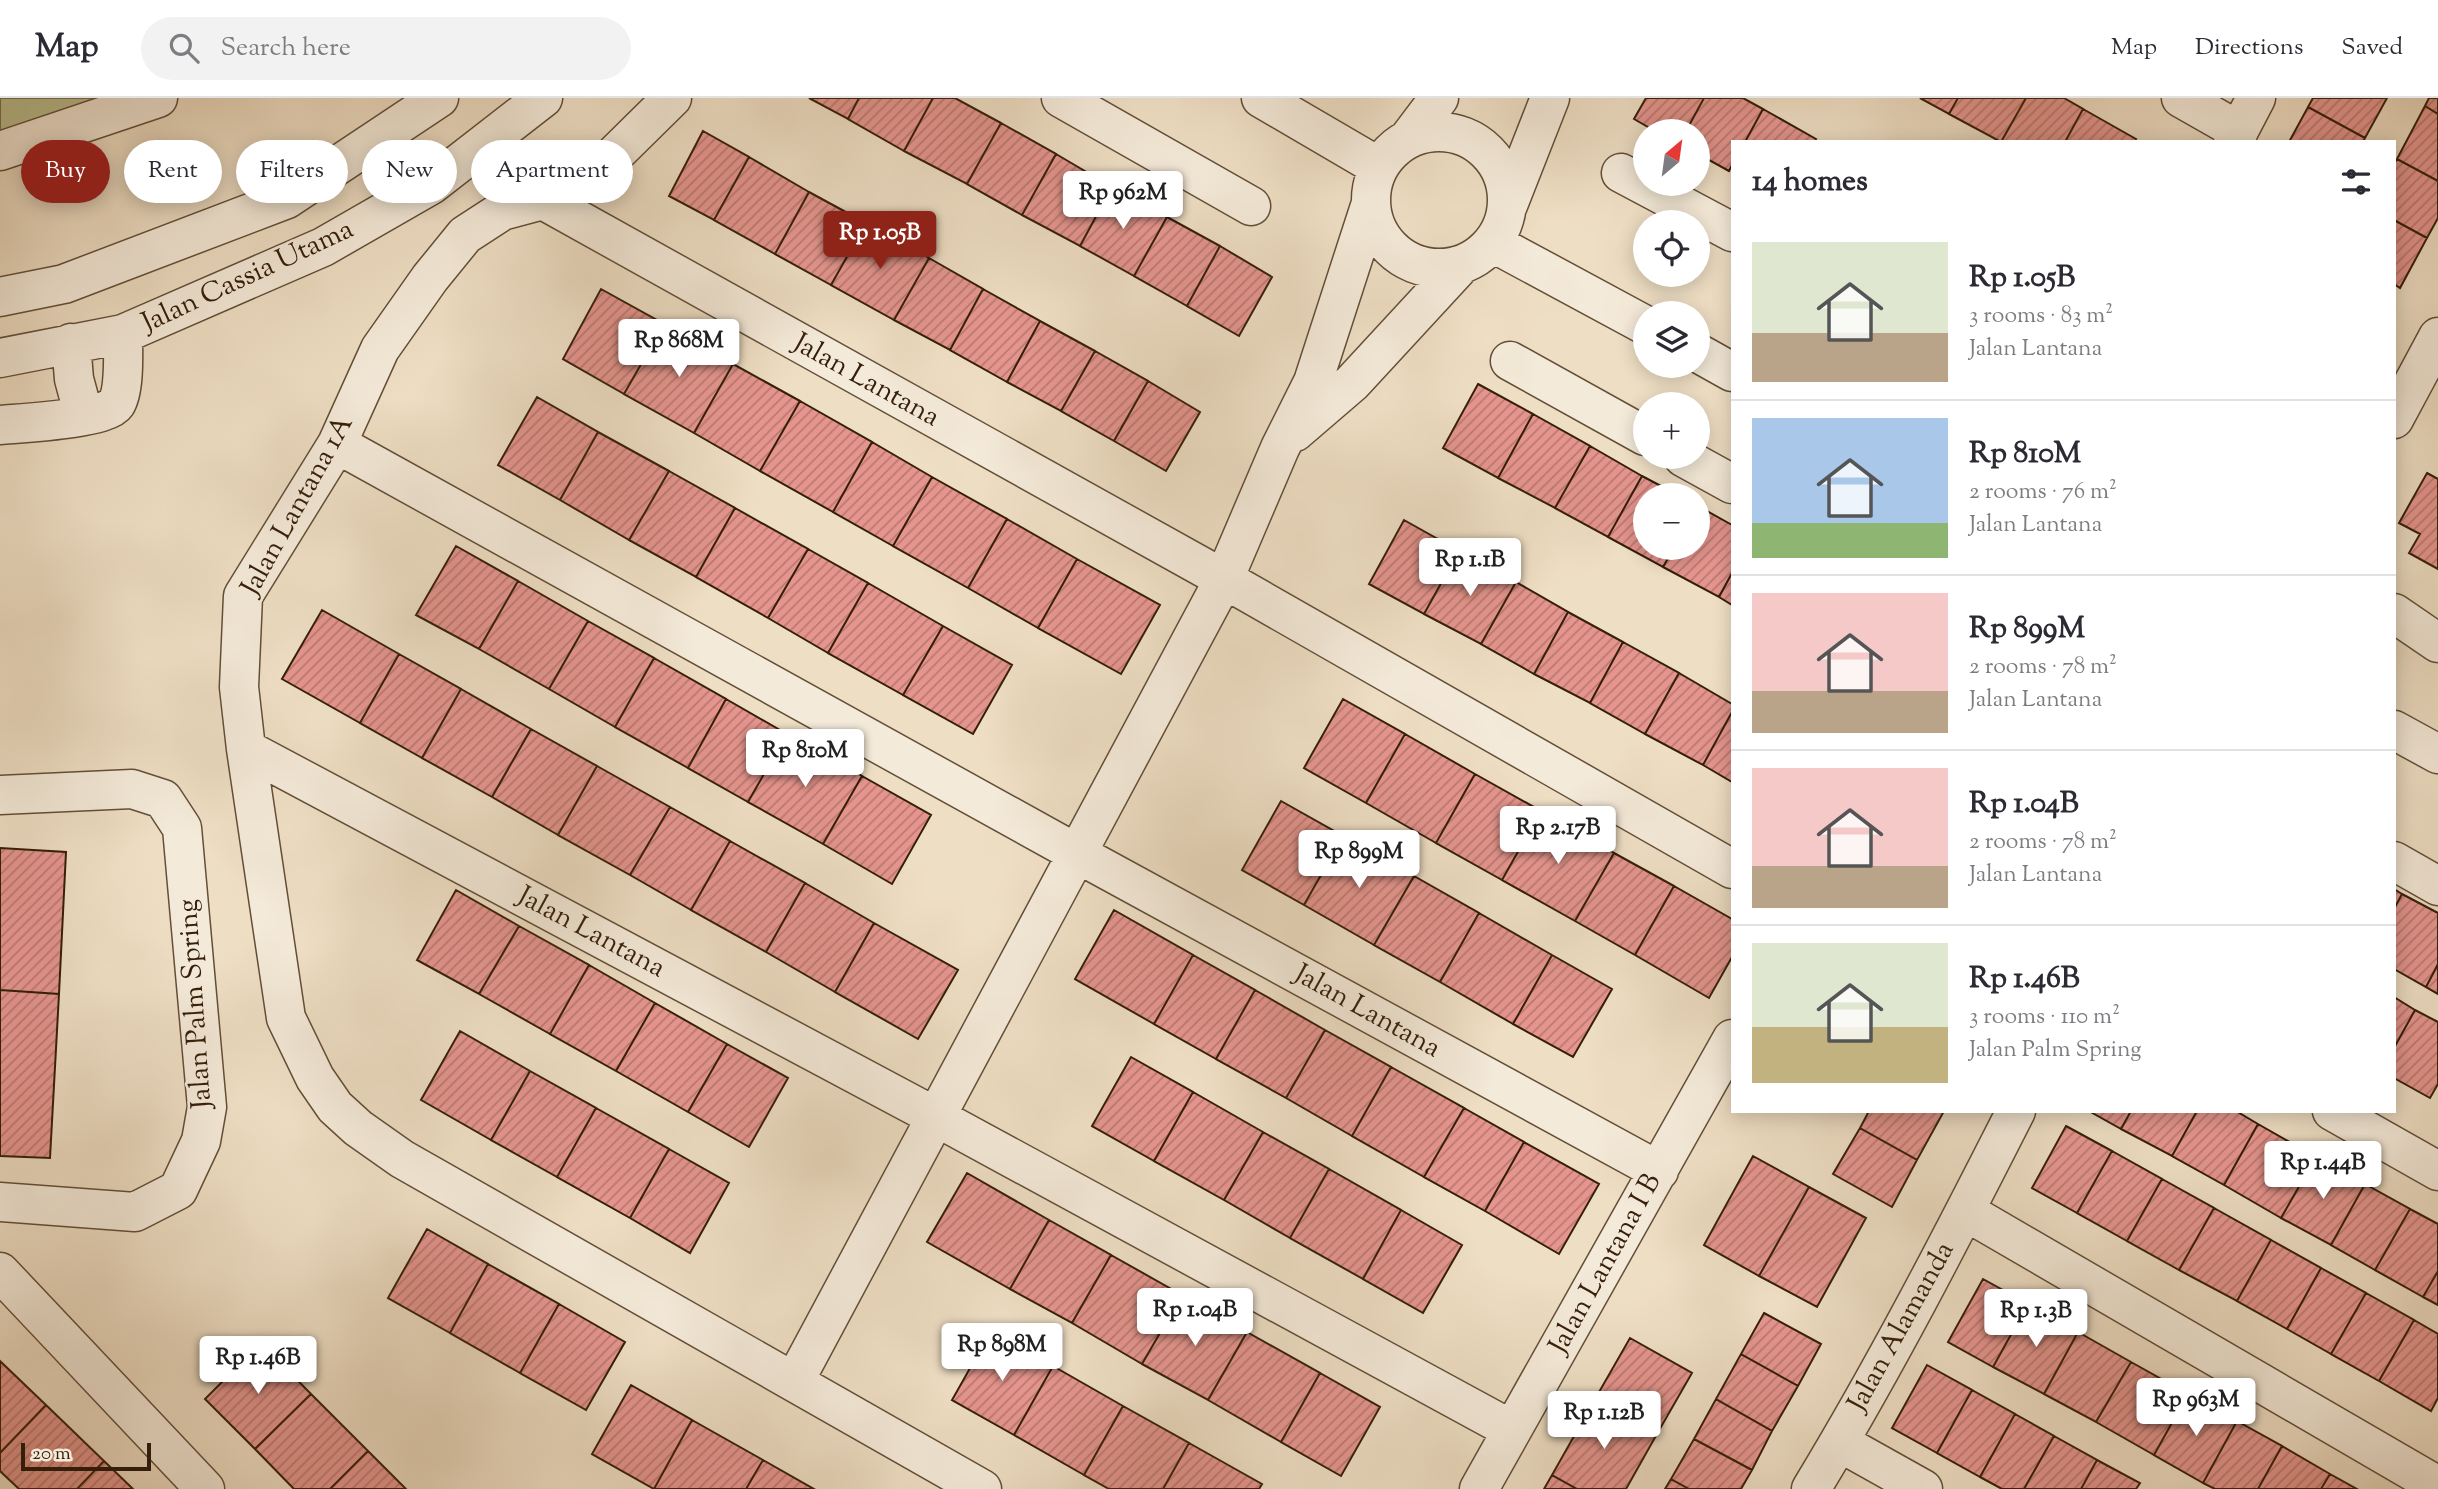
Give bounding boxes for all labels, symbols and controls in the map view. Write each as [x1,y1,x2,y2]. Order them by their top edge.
search box [141,17,631,80]
text: Map [35,24,99,72]
icon: search [165,29,203,67]
text: Search here [221,30,351,67]
text: Map [2111,31,2157,65]
text: Directions [2195,31,2303,65]
text: Saved [2341,31,2403,65]
north arrow [1633,119,1710,196]
map controls [1633,119,1710,560]
chip: Buy [21,140,110,203]
chip: Rent [124,140,222,203]
chip: Filters [236,140,348,203]
chip: New [362,140,457,203]
chip: Apartment [471,140,633,203]
text: 14 homes [1752,161,1868,204]
icon: filters [2337,163,2375,201]
pin: Rp 962M [1058,172,1188,231]
text: Rp 962M [1079,177,1167,210]
street label: Jalan Cassia Utama [134,210,361,344]
button: locate [1633,210,1710,287]
pin: Rp 1.05B [808,212,952,271]
text: Rp 1.05B [839,217,921,250]
text: Rp 1.05B [1969,257,2075,300]
icon: home [1808,270,1892,354]
text: 3 rooms · 83 m² [1969,300,2113,333]
button: layers [1633,301,1710,378]
pin: Rp 868M [614,320,744,379]
street label: Jalan Lantana [784,323,947,438]
text: Rp 868M [634,325,724,358]
text: Jalan Lantana [1969,333,2102,366]
button: + [1633,392,1710,469]
street label: Jalan Lantana 1A [231,408,364,605]
text: Rp 810M [1969,433,2081,476]
icon: home [1808,446,1892,530]
text: 2 rooms · 76 m² [1969,476,2117,509]
button: − [1633,483,1710,560]
text: Jalan Lantana [1969,509,2102,542]
pin: Rp 1.1B [1405,538,1535,598]
text: Rp 1.1B [1435,544,1505,577]
text: Rp 899M [1969,608,2085,651]
icon: home [1808,621,1892,705]
text: 2 rooms · 78 m² [1969,651,2117,684]
text: Jalan Lantana [1969,684,2102,717]
pin: Rp 810M [740,730,870,789]
text: Rp 810M [762,735,848,768]
text: Rp 1.04B [1969,783,2079,826]
icon: home [1808,796,1892,880]
pin: Rp 2.17B [1486,806,1630,866]
text: Rp 2.17B [1516,812,1600,845]
text: 2 rooms · 78 m² [1969,826,2117,859]
pin: Rp 899M [1294,830,1424,890]
text: Rp 899M [1315,836,1403,869]
text: Jalan Lantana [1969,859,2102,892]
street label: Jalan Lantana [508,876,672,989]
street label: Jalan Palm Spring [169,898,223,1112]
street label: Jalan Lantana [1285,954,1448,1069]
text: Rp 1.46B [1969,958,2080,1001]
icon: home [1808,971,1892,1055]
text: 3 rooms · 110 m² [1969,1001,2120,1034]
text: Jalan Palm Spring [1969,1034,2142,1067]
pin: Rp 1.44B [2251,1142,2395,1201]
text: Rp 1.44B [2280,1147,2366,1180]
street label: Jalan Lantana I B [1539,1166,1672,1363]
street label: Jalan Alamanda [1838,1235,1965,1421]
pin: Rp 1.04B [1123,1288,1267,1348]
pin: Rp 1.3B [1971,1290,2101,1349]
text: Rp 1.04B [1153,1294,1237,1327]
text: Rp 1.3B [2000,1295,2072,1328]
pin: Rp 898M [937,1324,1067,1383]
text: Rp 898M [957,1329,1047,1362]
pin: Rp 1.46B [186,1336,330,1396]
text: Rp 1.46B [216,1342,300,1375]
pin: Rp 963M [2131,1378,2261,1438]
text: Rp 963M [2153,1384,2240,1417]
pin: Rp 1.12B [1532,1392,1676,1451]
text: Rp 1.12B [1564,1397,1644,1430]
scale bar [21,1440,150,1472]
text: 20 m [32,1441,71,1468]

